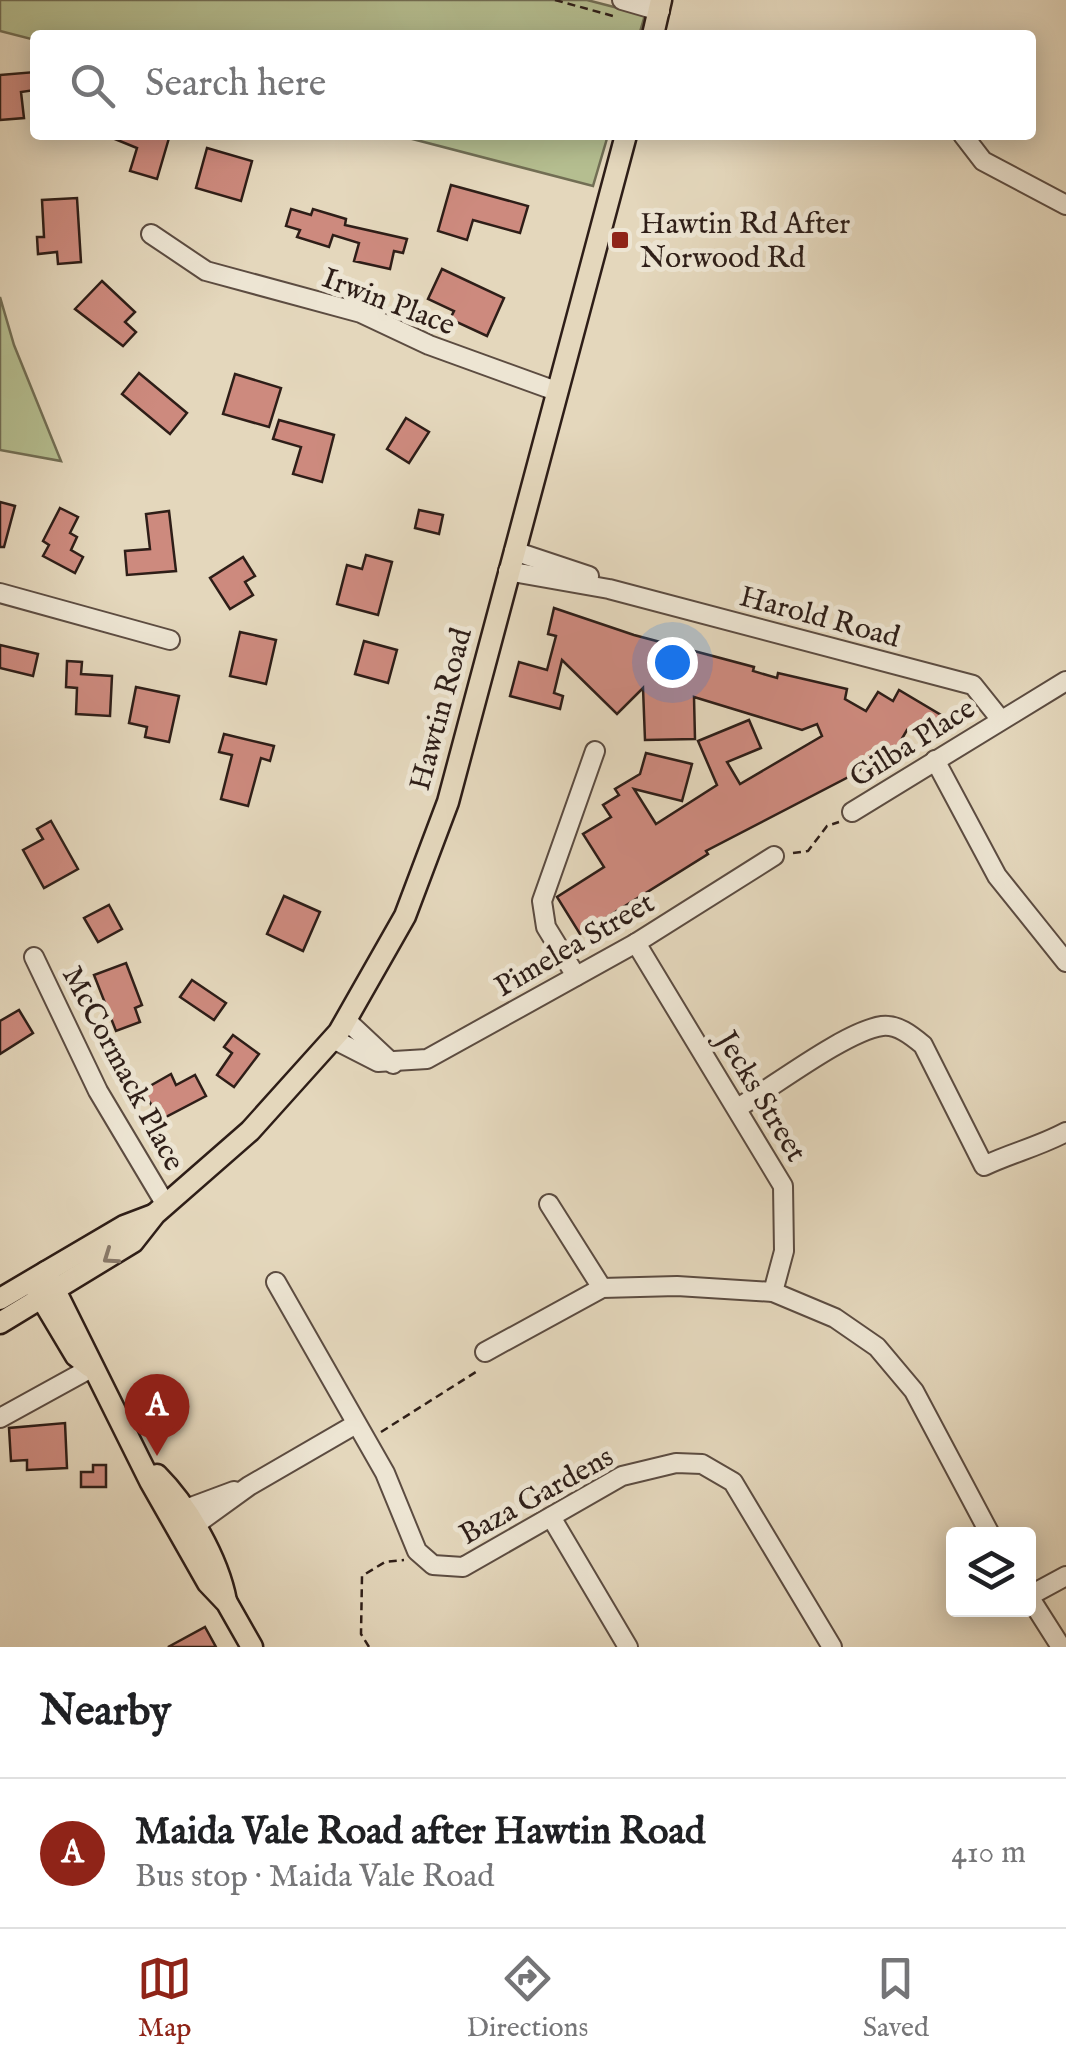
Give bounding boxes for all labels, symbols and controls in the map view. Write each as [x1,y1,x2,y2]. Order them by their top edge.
search box [30,30,1036,140]
icon: search [65,58,120,113]
text: Search here [145,61,326,109]
place label: Hawtin Rd After Norwood Rd [640,206,850,278]
marker: Hawtin Rd After Norwood Rd [609,229,631,251]
street label: Irwin Place [316,260,460,346]
street label: Harold Road [735,578,905,658]
street label: Hawtin Road [402,623,482,795]
your location [647,637,698,688]
street label: Gilba Place [843,690,983,797]
street label: Pimelea Street [488,885,662,1007]
street label: McCormack Place [52,960,192,1178]
street label: Jecks Street [705,1022,814,1169]
one-way arrow [103,1245,122,1263]
pin: A [124,1374,190,1456]
street label: Baza Gardens [453,1439,621,1555]
map controls [946,1527,1036,1617]
button: layers [946,1527,1036,1617]
text: Nearby [40,1686,171,1739]
text: Maida Vale Road after Hawtin Road [135,1809,705,1857]
text: A [62,1833,83,1874]
text: 410 m [951,1833,1026,1874]
text: Bus stop · Maida Vale Road [135,1857,494,1898]
tab: Map [137,1951,192,2046]
tab: Directions [466,1951,588,2046]
tab: Saved [863,1951,929,2046]

